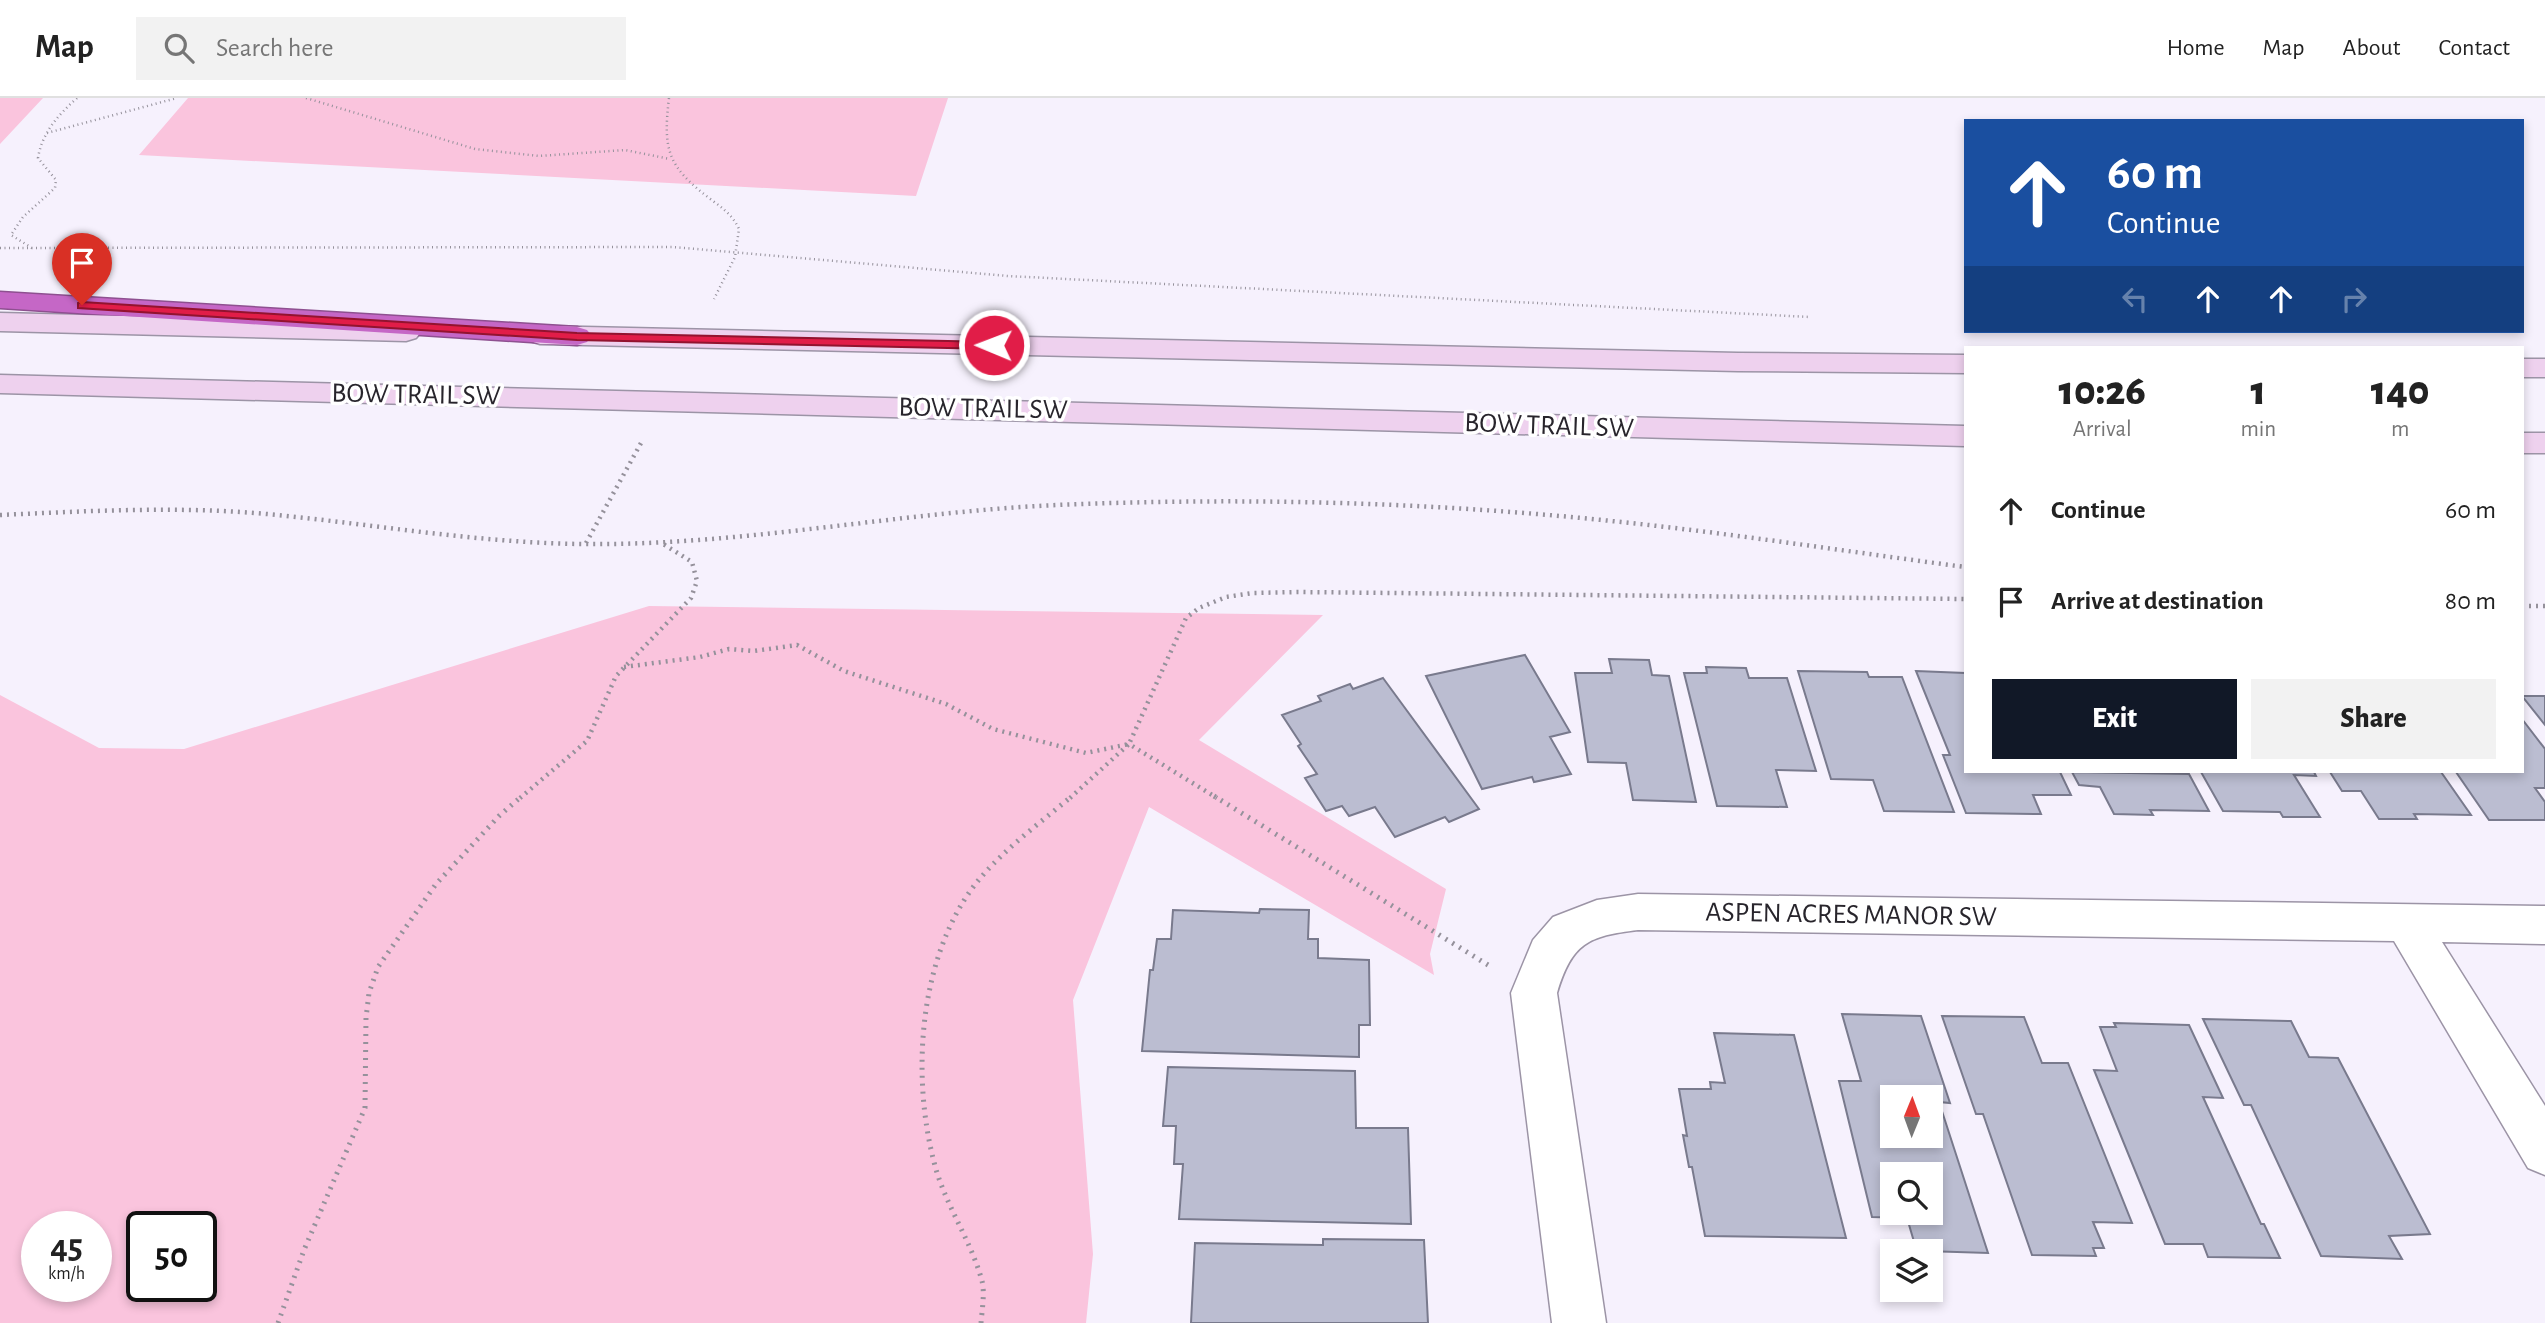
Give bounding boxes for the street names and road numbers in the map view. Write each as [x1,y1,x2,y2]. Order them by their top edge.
street label: BOW TRAIL SW [331,380,501,410]
street label: BOW TRAIL SW [898,394,1068,424]
street label: BOW TRAIL SW [1464,409,1634,443]
street label: ASPEN ACRES MANOR SW [1705,898,1997,932]

